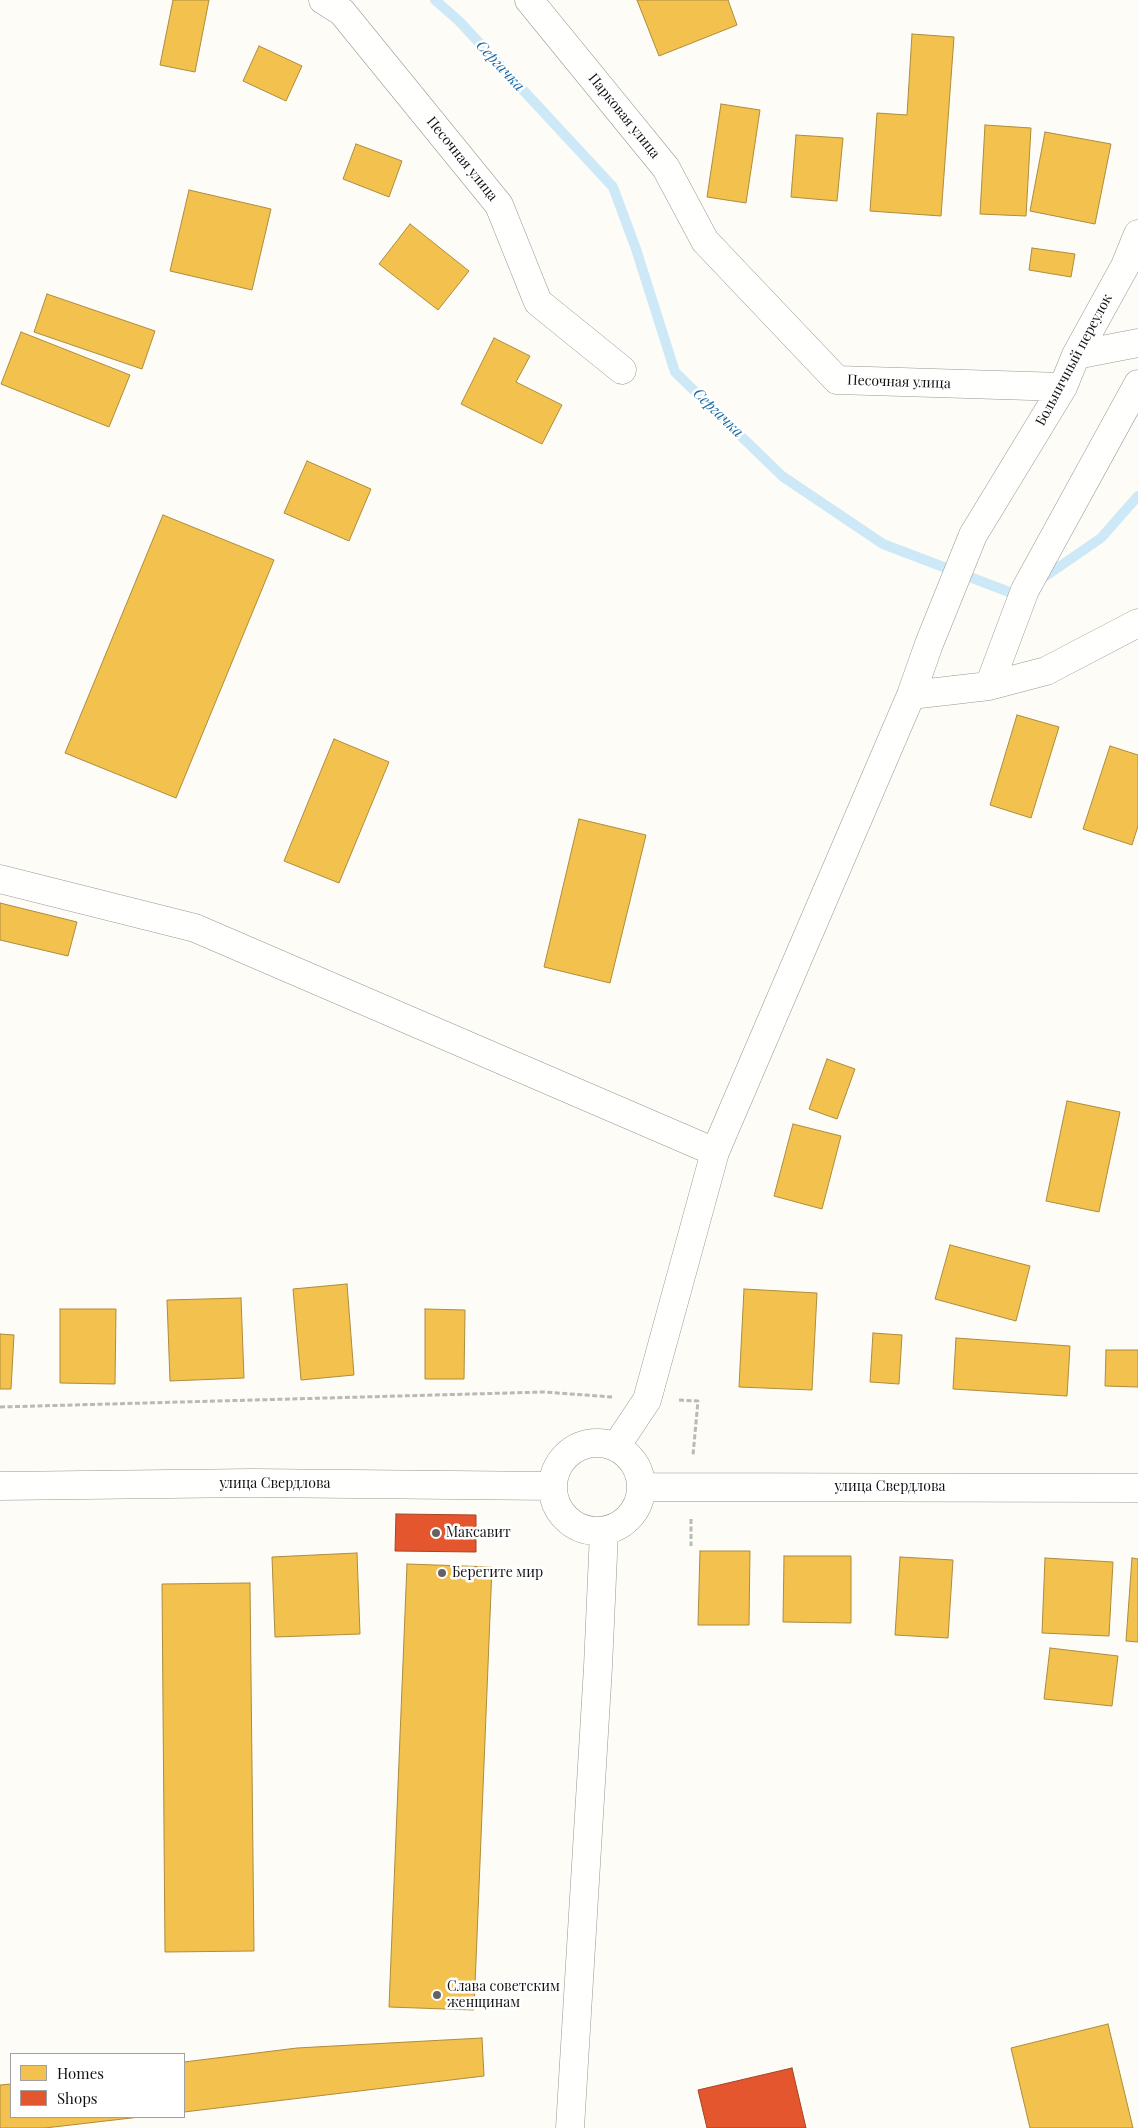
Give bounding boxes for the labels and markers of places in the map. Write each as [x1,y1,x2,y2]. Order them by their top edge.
place label: Максавит [446,1525,511,1541]
marker: Максавит [430,1527,442,1539]
place label: Берегите мир [452,1565,543,1581]
marker: Берегите мир [436,1567,448,1579]
place label: Слава советским женщинам [447,1979,560,2011]
marker: Слава советским женщинам [431,1989,443,2001]

